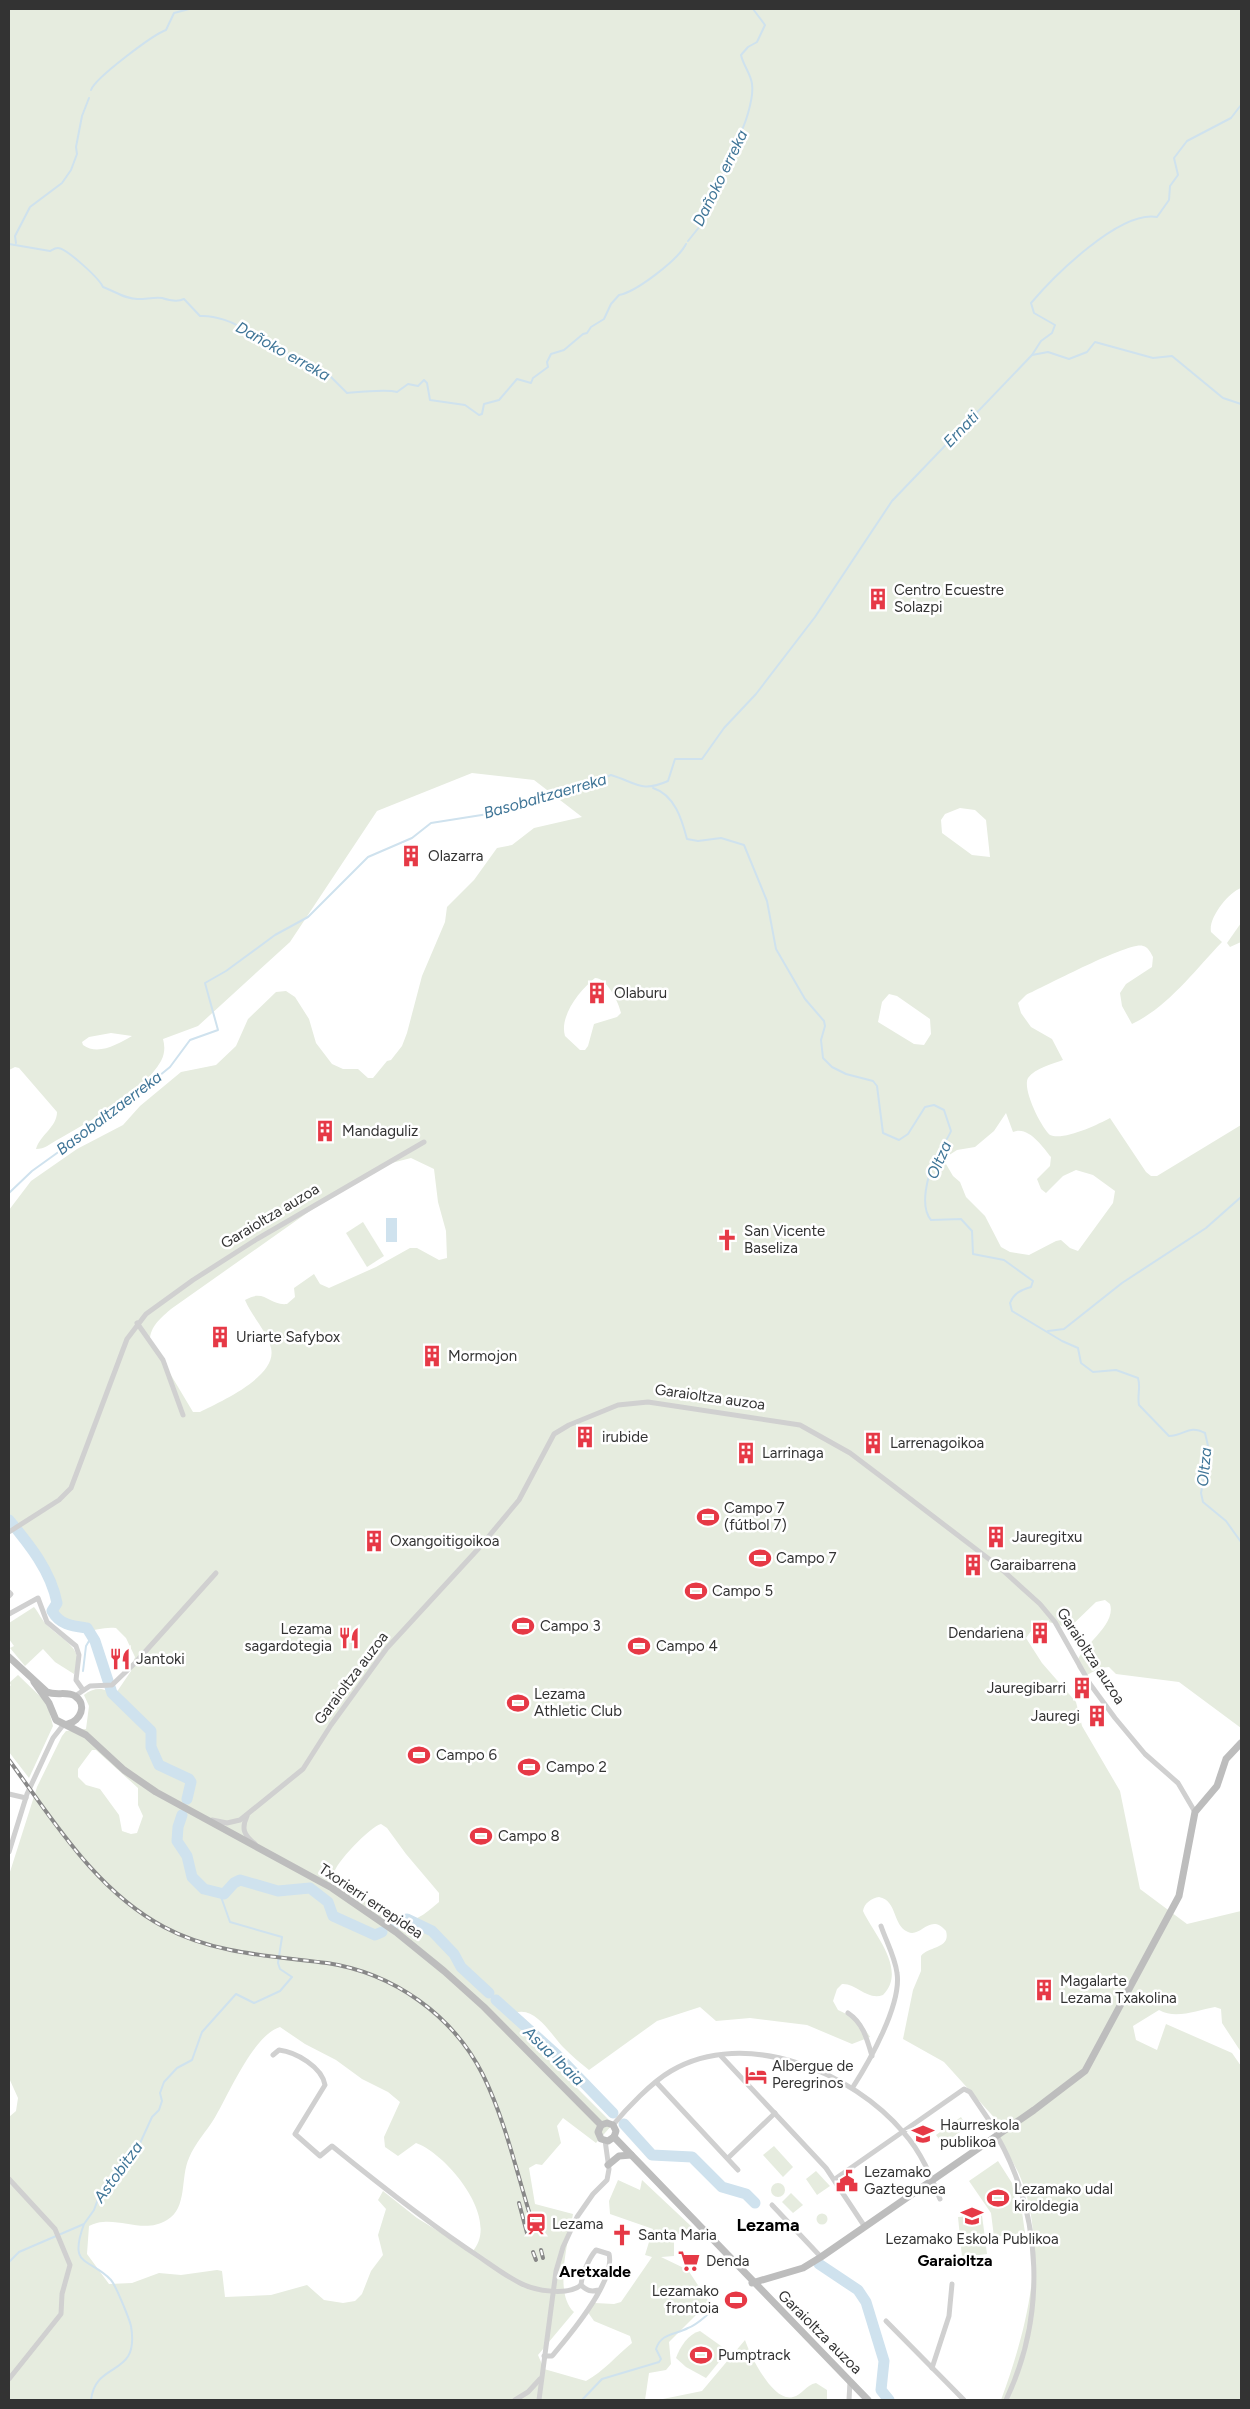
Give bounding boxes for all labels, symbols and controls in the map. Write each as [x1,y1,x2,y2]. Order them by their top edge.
water label: Dañoko erreka [688,127,752,229]
water label: Dañoko erreka [233,317,333,385]
water label: Ernati [939,407,983,451]
place label: Centro Ecuestre Solazpi [894,581,1004,616]
building icon: Centro Ecuestre Solazpi [865,586,891,612]
water label: Basobaltzaerreka [481,769,609,823]
building icon: Olazarra [398,843,424,869]
place label: Olazarra [428,847,483,865]
building icon: Olaburu [584,980,610,1006]
place label: Olaburu [614,984,667,1002]
water label: Basobaltzaerreka [53,1067,165,1159]
building icon: Mandaguliz [312,1118,338,1144]
place label: Mandaguliz [342,1122,418,1140]
water label: Oltza [923,1138,955,1182]
street label: Garaioltza auzoa [218,1180,322,1252]
place label: San Vicente Baseliza [744,1222,825,1257]
church icon: San Vicente Baseliza [714,1227,740,1253]
building icon: Uriarte Safybox [207,1324,233,1350]
place label: Uriarte Safybox [236,1328,340,1346]
building icon: Mormojon [419,1343,445,1369]
place label: Mormojon [448,1347,517,1365]
street label: Garaioltza auzoa [654,1380,766,1414]
building icon: irubide [572,1424,598,1450]
place label: irubide [602,1428,648,1446]
building icon: Larrenagoikoa [860,1430,886,1456]
place label: Larrenagoikoa [890,1434,984,1452]
building icon: Larrinaga [733,1440,759,1466]
place label: Larrinaga [762,1444,824,1462]
water label: Oltza [1193,1447,1215,1487]
place label: Campo 7 (fútbol 7) [724,1499,787,1534]
sports icon: Campo 7 (fútbol 7) [695,1504,721,1530]
building icon: Jauregitxu [983,1524,1009,1550]
building icon: Oxangoitigoikoa [361,1528,387,1554]
place label: Jauregitxu [1012,1528,1082,1546]
place label: Oxangoitigoikoa [390,1532,499,1550]
sports icon: Campo 7 [747,1545,773,1571]
place label: Campo 7 [776,1549,837,1567]
building icon: Garaibarrena [960,1552,986,1578]
place label: Garaibarrena [990,1556,1076,1574]
sports icon: Campo 5 [683,1578,709,1604]
place label: Campo 5 [712,1582,773,1600]
street label: Garaioltza auzoa [1053,1604,1129,1708]
sports icon: Campo 3 [510,1613,536,1639]
place label: Campo 3 [540,1617,601,1635]
place label: Lezama sagardotegia [245,1620,332,1655]
building icon: Dendariena [1027,1620,1053,1646]
place label: Dendariena [948,1624,1024,1642]
restaurant icon: Lezama sagardotegia [336,1625,362,1651]
street label: Garaioltza auzoa [310,1628,392,1728]
sports icon: Campo 4 [626,1633,652,1659]
place label: Campo 4 [656,1637,718,1655]
restaurant icon: Jantoki [107,1646,133,1672]
place label: Jantoki [136,1650,185,1668]
building icon: Jauregibarri [1069,1675,1095,1701]
place label: Jauregibarri [987,1679,1066,1697]
place label: Lezama Athletic Club [534,1685,622,1720]
sports icon: Lezama Athletic Club [505,1690,531,1716]
building icon: Jauregi [1084,1703,1110,1729]
place label: Jauregi [1031,1707,1080,1725]
sports icon: Campo 6 [406,1742,432,1768]
place label: Campo 6 [436,1746,498,1764]
sports icon: Campo 2 [516,1754,542,1780]
place label: Campo 2 [546,1758,607,1776]
sports icon: Campo 8 [468,1823,494,1849]
place label: Campo 8 [498,1827,560,1845]
street label: Txorierri errepidea [316,1860,426,1942]
place label: Magalarte Lezama Txakolina [1060,1972,1177,2007]
building icon: Magalarte Lezama Txakolina [1031,1977,1057,2003]
water label: Asua Ibaia [519,2022,588,2090]
place label: Albergue de Peregrinos [772,2057,854,2092]
hotel icon: Albergue de Peregrinos [743,2062,769,2088]
place label: Haurreskola publikoa [940,2116,1019,2151]
school or university icon: Haurreskola publikoa [910,2121,936,2147]
water label: Astobitza [89,2138,146,2207]
place label: Lezamako Gaztegunea [864,2163,946,2198]
public building icon: Lezamako Gaztegunea [834,2168,860,2194]
place label: Lezamako udal kiroldegia [1014,2180,1113,2215]
sports icon: Lezamako udal kiroldegia [985,2185,1011,2211]
school or university icon: Lezamako Eskola Publikoa [959,2203,985,2229]
station icon: Lezama [523,2211,549,2237]
district label: Lezama [736,2214,800,2236]
place label: Lezama [552,2215,603,2233]
church icon: Santa Maria [609,2222,635,2248]
place label: Santa Maria [638,2226,717,2244]
place label: Lezamako Eskola Publikoa [885,2230,1059,2248]
supermarket icon: Denda [676,2248,702,2274]
district label: Garaioltza [917,2251,993,2270]
place label: Denda [706,2252,749,2270]
district label: Aretxalde [559,2262,631,2281]
place label: Lezamako frontoia [652,2282,719,2317]
street label: Garaioltza auzoa [774,2286,866,2378]
sports icon: Lezamako frontoia [723,2287,749,2313]
sports icon: Pumptrack [688,2342,714,2368]
place label: Pumptrack [718,2346,791,2364]

